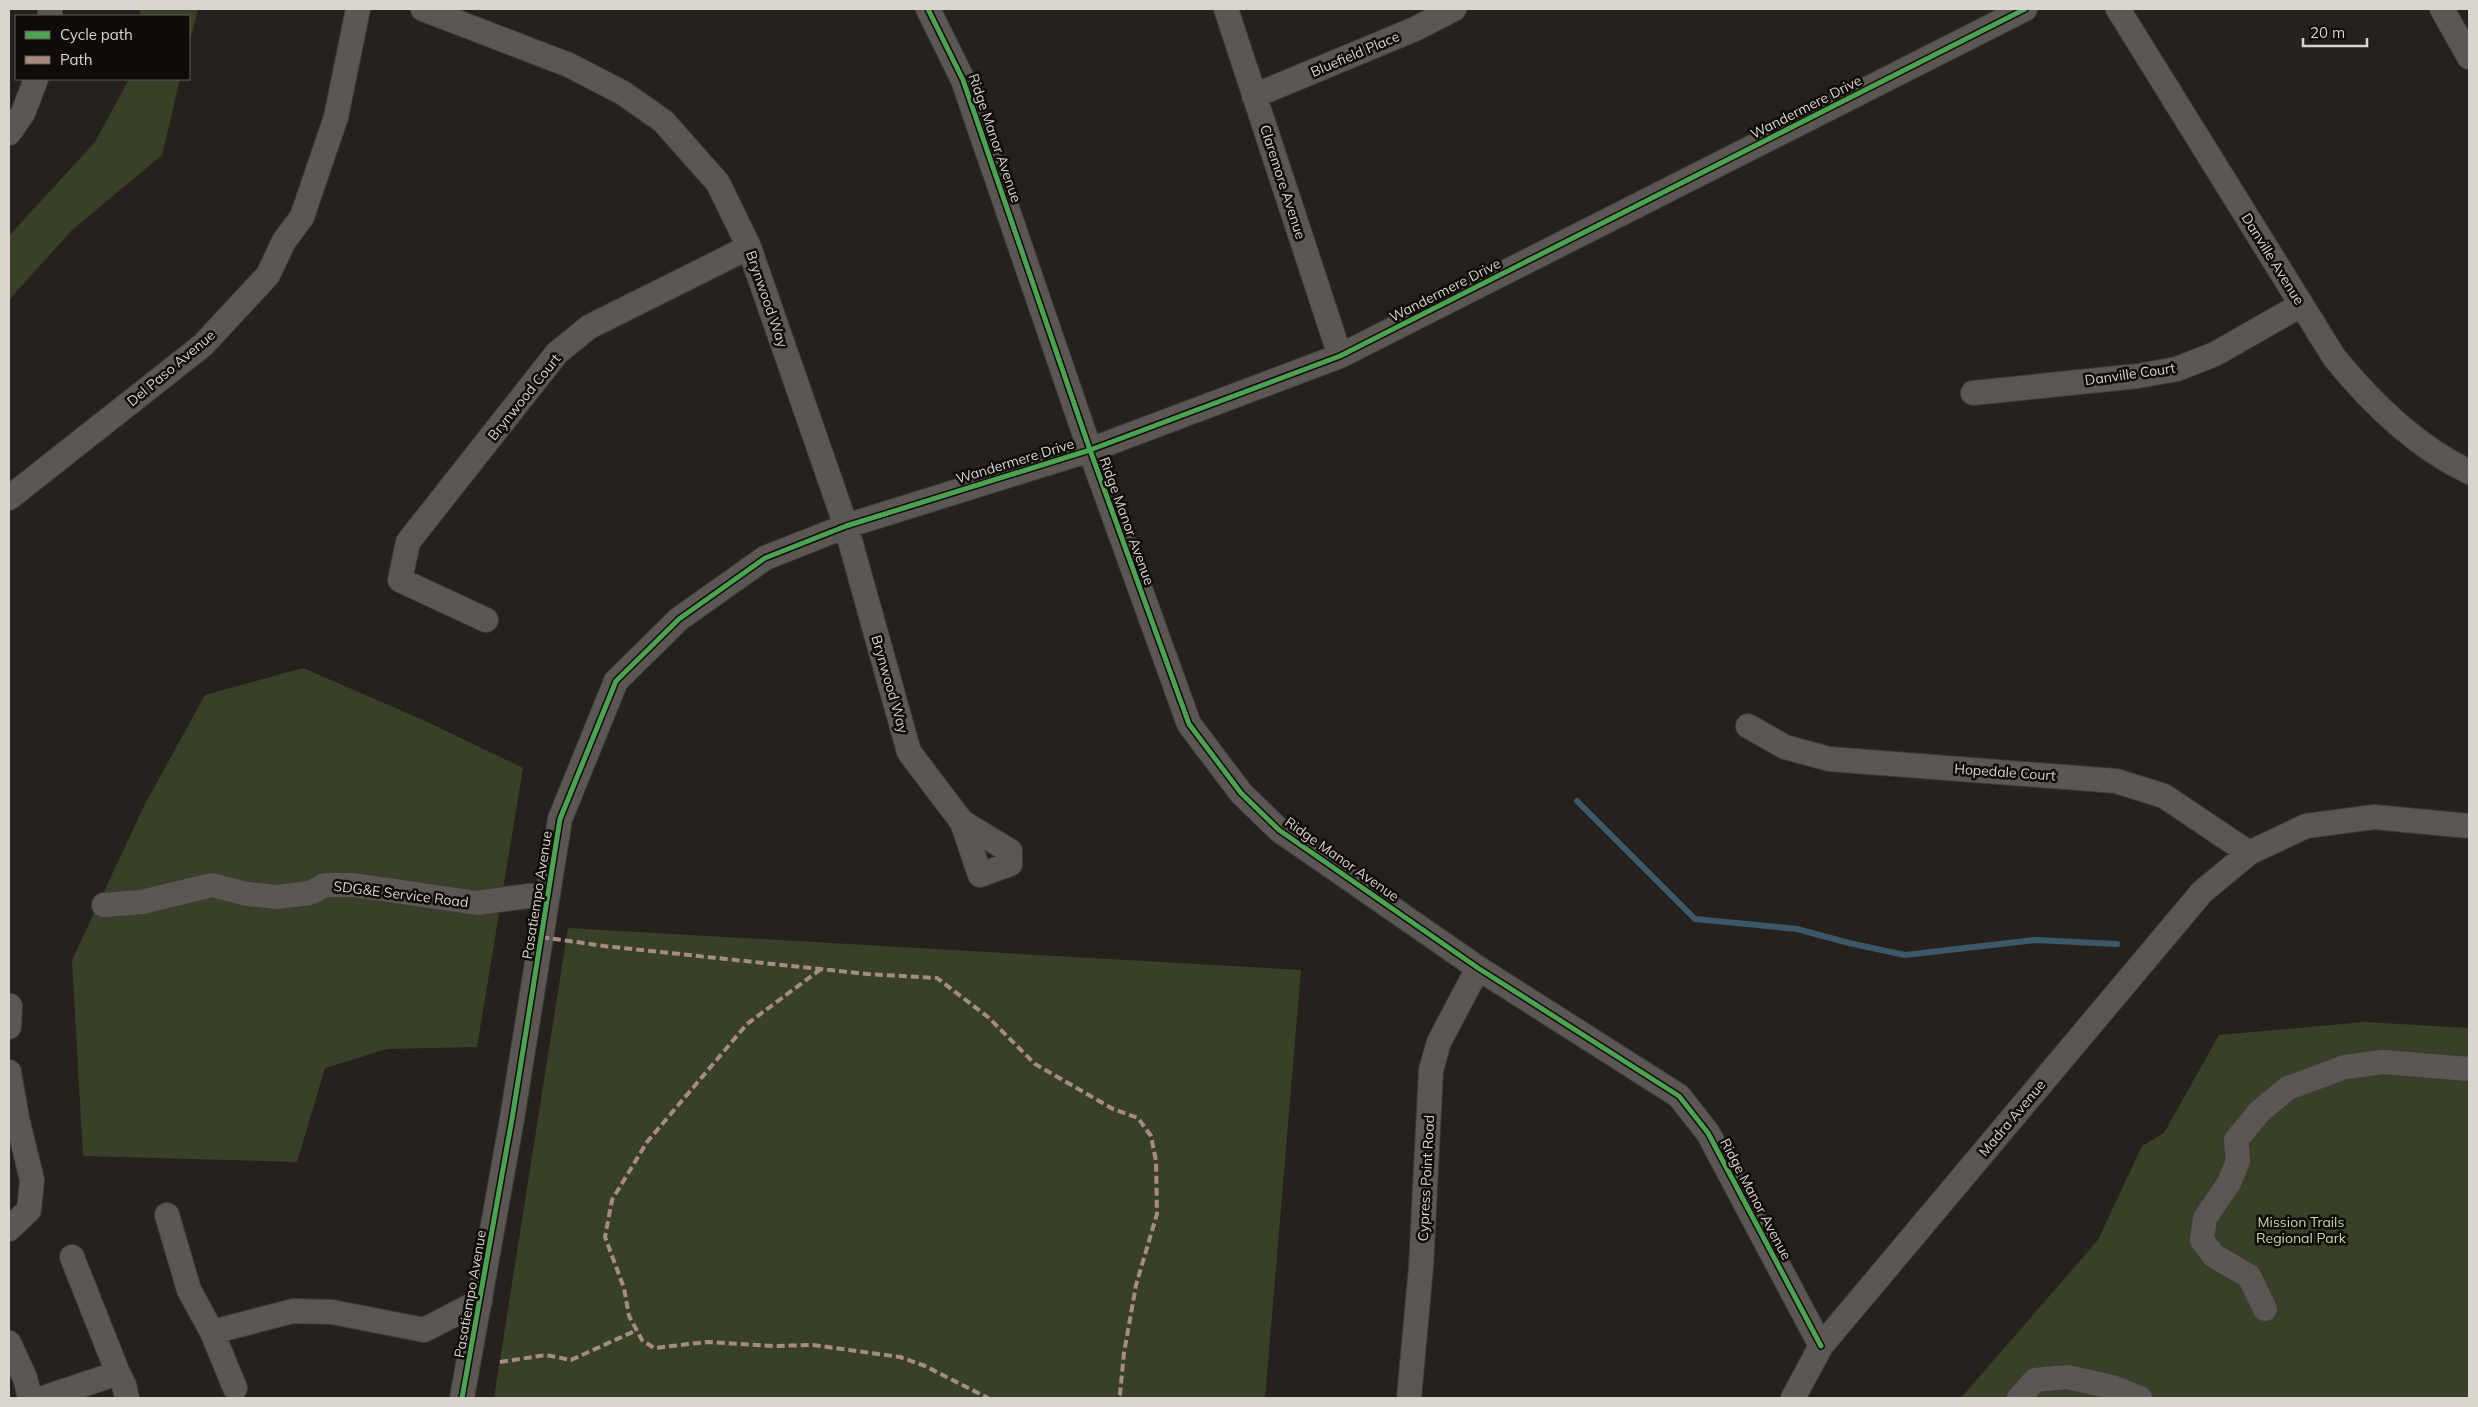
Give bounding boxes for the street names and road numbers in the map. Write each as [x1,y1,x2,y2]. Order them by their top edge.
street label: Bluefield Place [1308,27,1402,81]
street label: Ridge Manor Avenue [964,71,1026,205]
street label: Wandermere Drive [1747,71,1865,143]
street label: Claremore Avenue [1256,123,1310,241]
street label: Danville Avenue [2238,210,2308,308]
street label: Brynwood Way [742,248,792,350]
street label: Wandermere Drive [1386,254,1504,326]
street label: Del Paso Avenue [123,326,219,410]
street label: Brynwood Court [484,350,564,444]
street label: Danville Court [2084,359,2177,389]
street label: Wandermere Drive [954,434,1076,488]
street label: Ridge Manor Avenue [1095,454,1159,588]
street label: Brynwood Way [867,633,913,736]
street label: Hopedale Court [1954,759,2056,785]
street label: Ridge Manor Avenue [1281,813,1403,905]
street label: Pasatiempo Avenue [518,830,556,960]
street label: SDG&E Service Road [333,877,469,911]
street label: Madra Avenue [1975,1076,2049,1160]
street label: Cypress Point Road [1414,1114,1438,1242]
street label: Ridge Manor Avenue [1716,1135,1796,1263]
street label: Pasatiempo Avenue [450,1229,490,1359]

